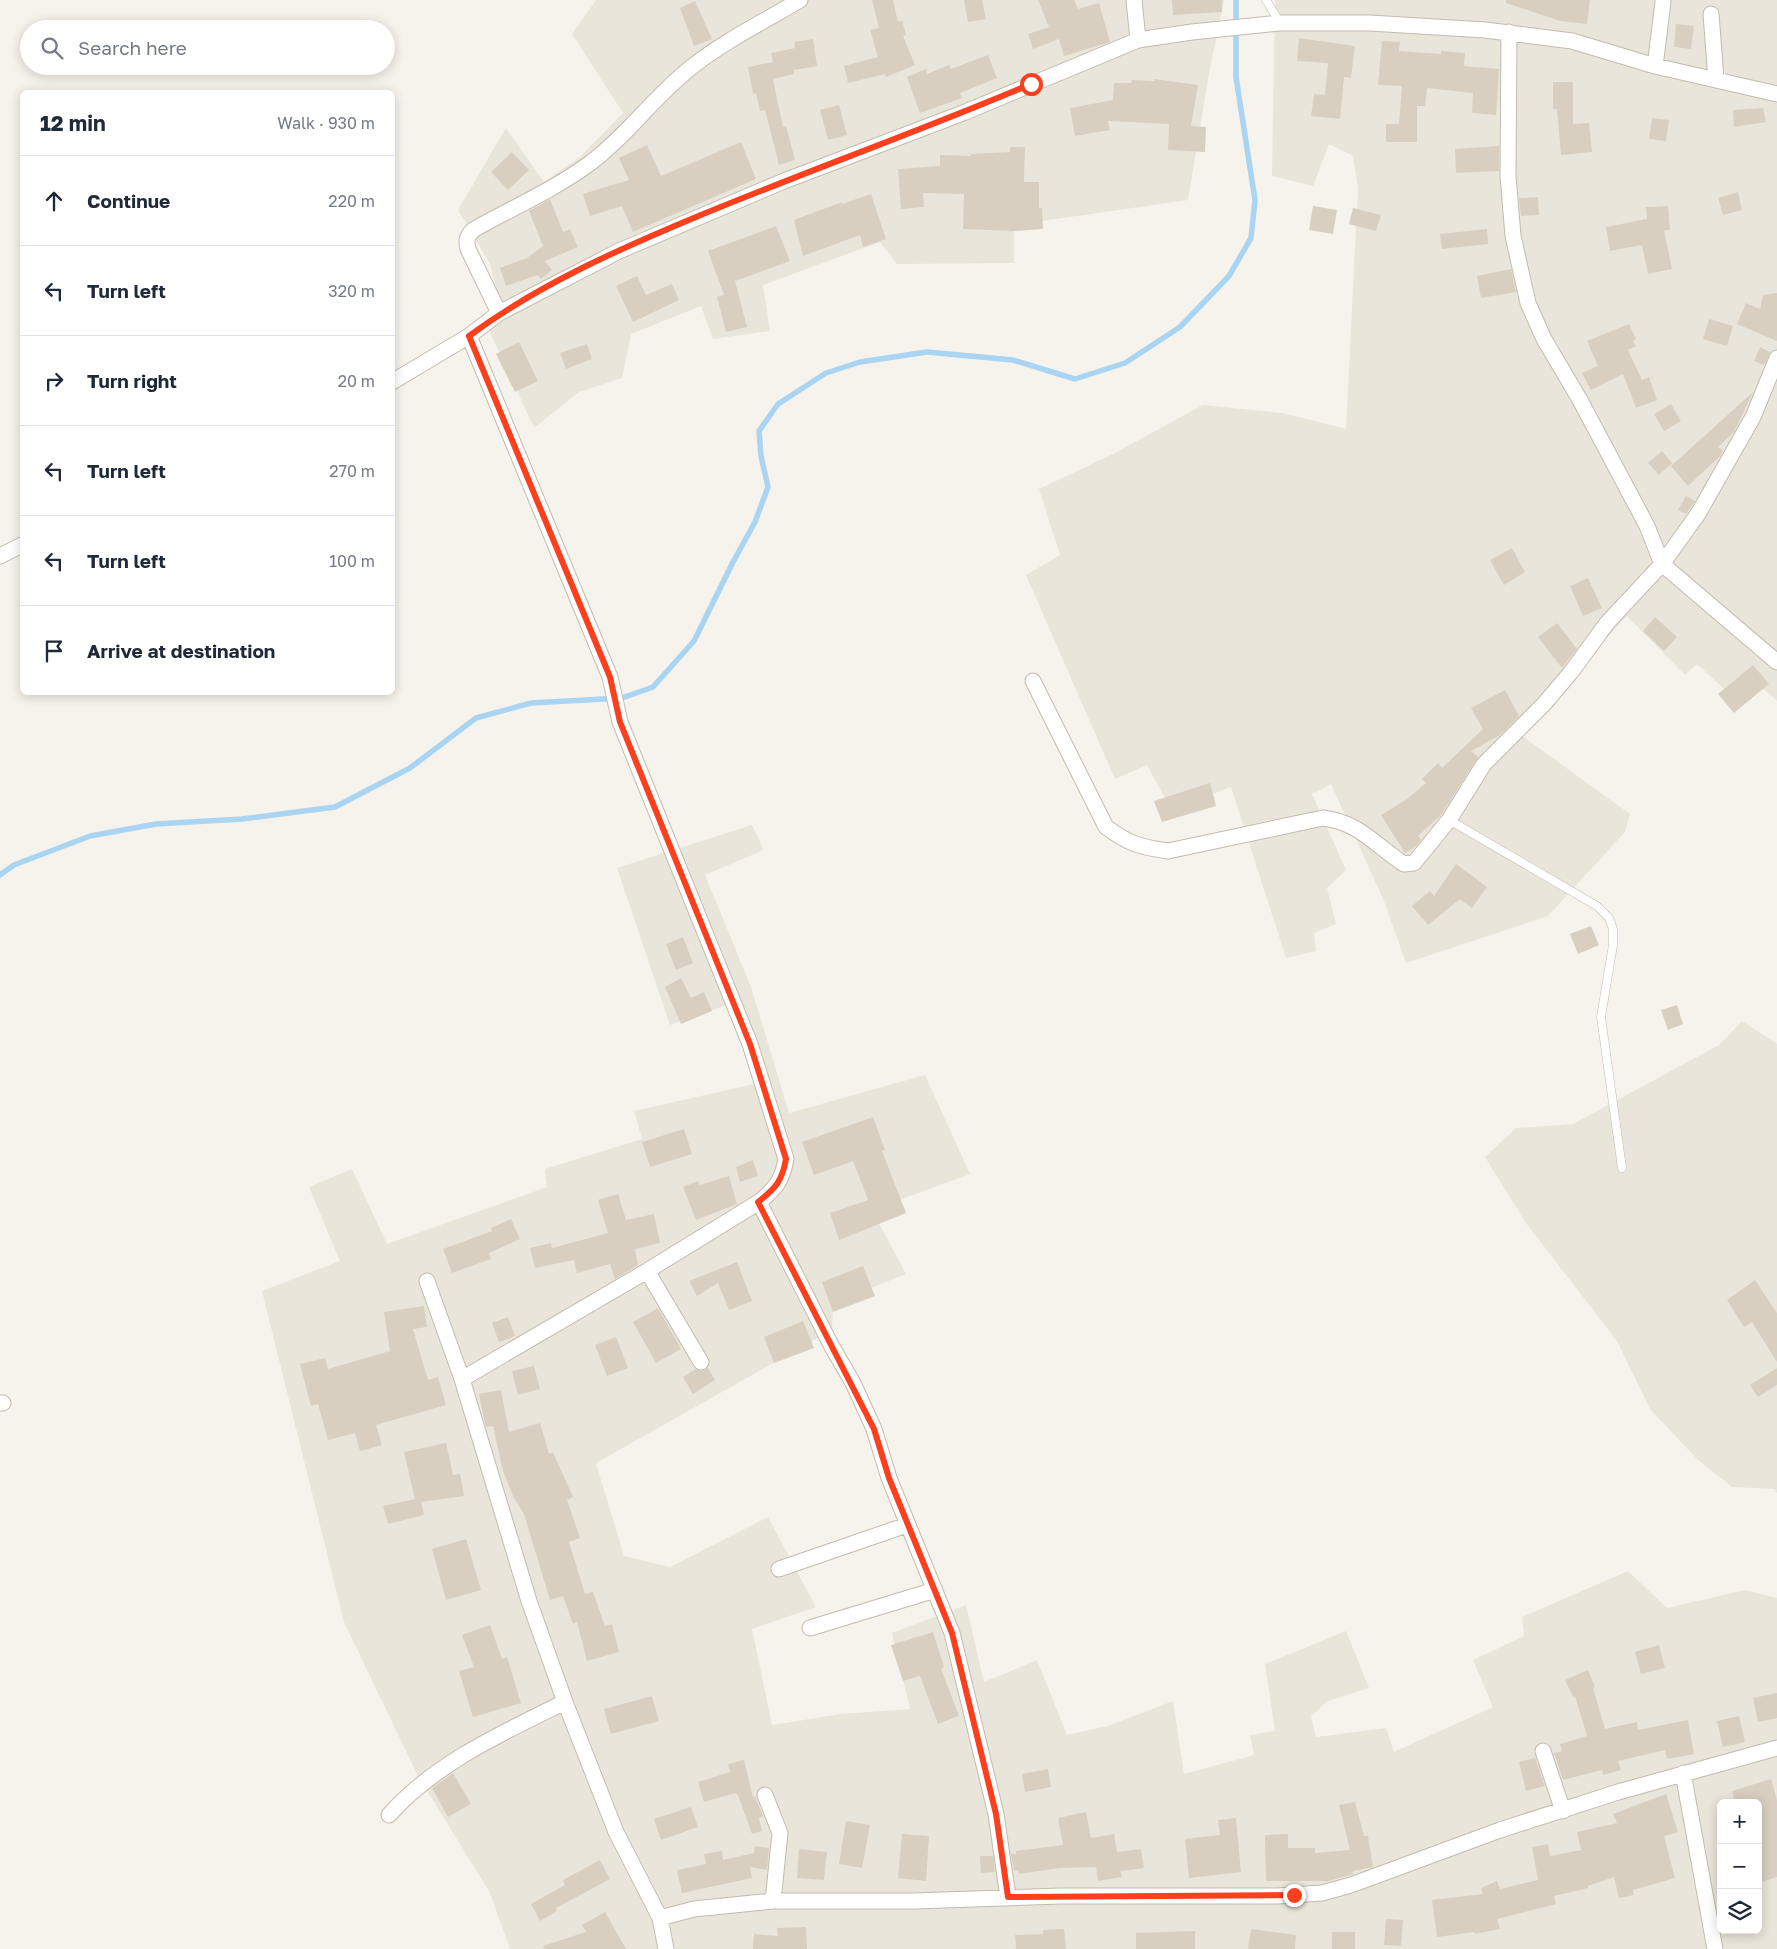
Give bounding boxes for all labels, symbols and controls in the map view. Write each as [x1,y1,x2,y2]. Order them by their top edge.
search box [20,20,395,75]
icon: search [38,34,66,62]
text: Search here [78,36,187,59]
route start [1020,73,1043,96]
text: 12 min [40,110,106,136]
text: Walk · 930 m [277,113,375,133]
icon: ahead [40,187,68,215]
text: Continue [87,189,170,212]
text: 220 m [328,191,375,211]
icon: left [40,277,68,305]
text: Turn left [87,279,166,302]
text: 320 m [328,281,375,301]
icon: right [40,367,68,395]
text: Turn right [87,369,177,392]
text: 20 m [338,371,375,391]
icon: left [40,457,68,485]
text: Turn left [87,459,166,482]
text: 270 m [329,461,375,481]
icon: left [40,547,68,575]
text: Turn left [87,549,166,572]
text: 100 m [329,551,375,571]
icon: arrive [40,637,68,665]
text: Arrive at destination [87,639,275,662]
map controls [1717,1799,1762,1934]
button: + [1717,1799,1762,1844]
button: − [1717,1844,1762,1889]
route end [1283,1884,1306,1907]
button: layers [1717,1889,1762,1934]

